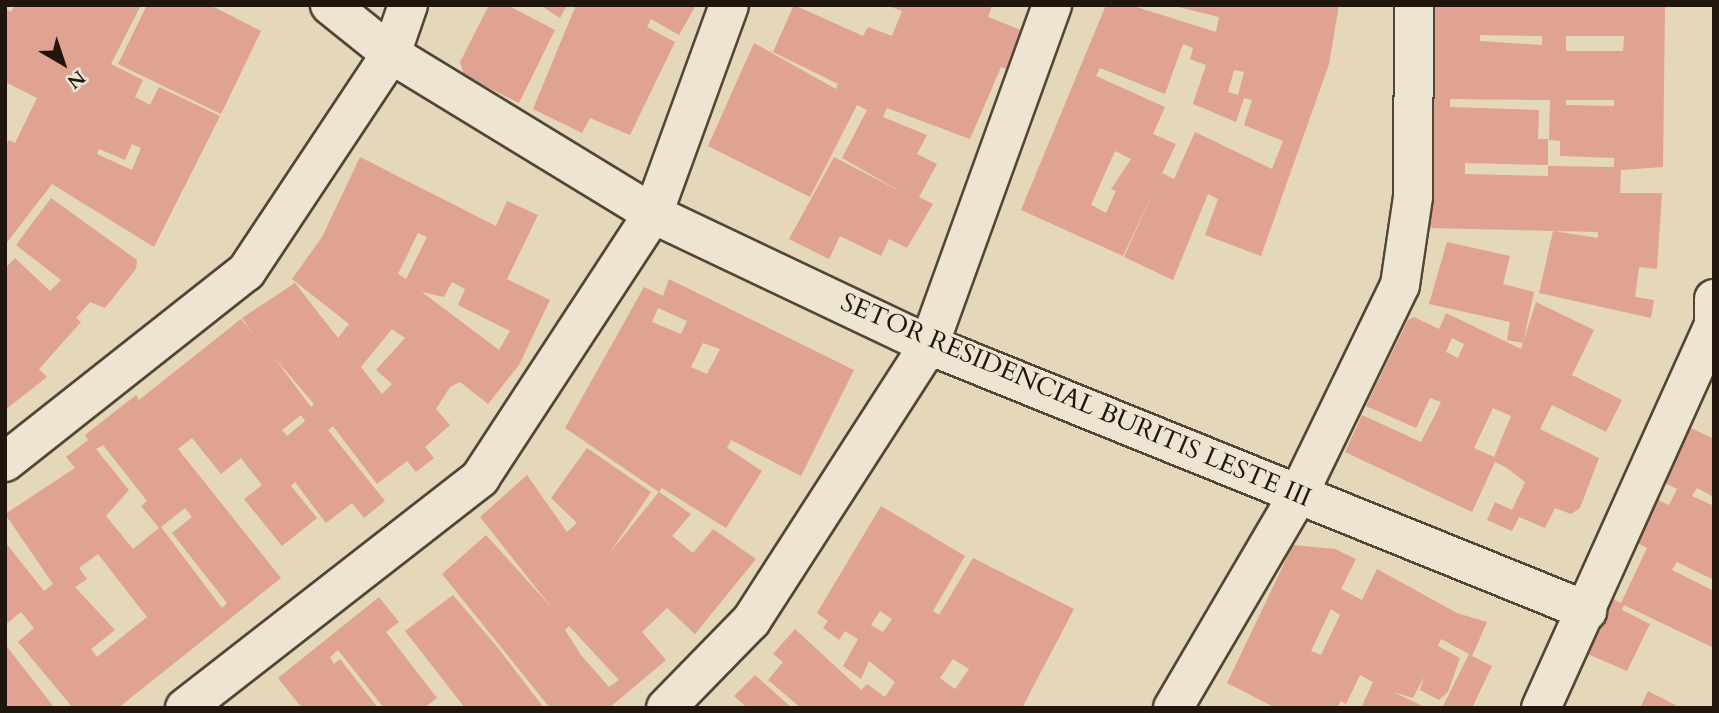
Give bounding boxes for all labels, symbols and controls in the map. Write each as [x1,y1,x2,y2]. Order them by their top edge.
north arrow [28,28,98,98]
text: N [62,64,91,95]
street label: SETOR RESIDENCIAL BURITIS LESTE III [836,286,1316,514]

